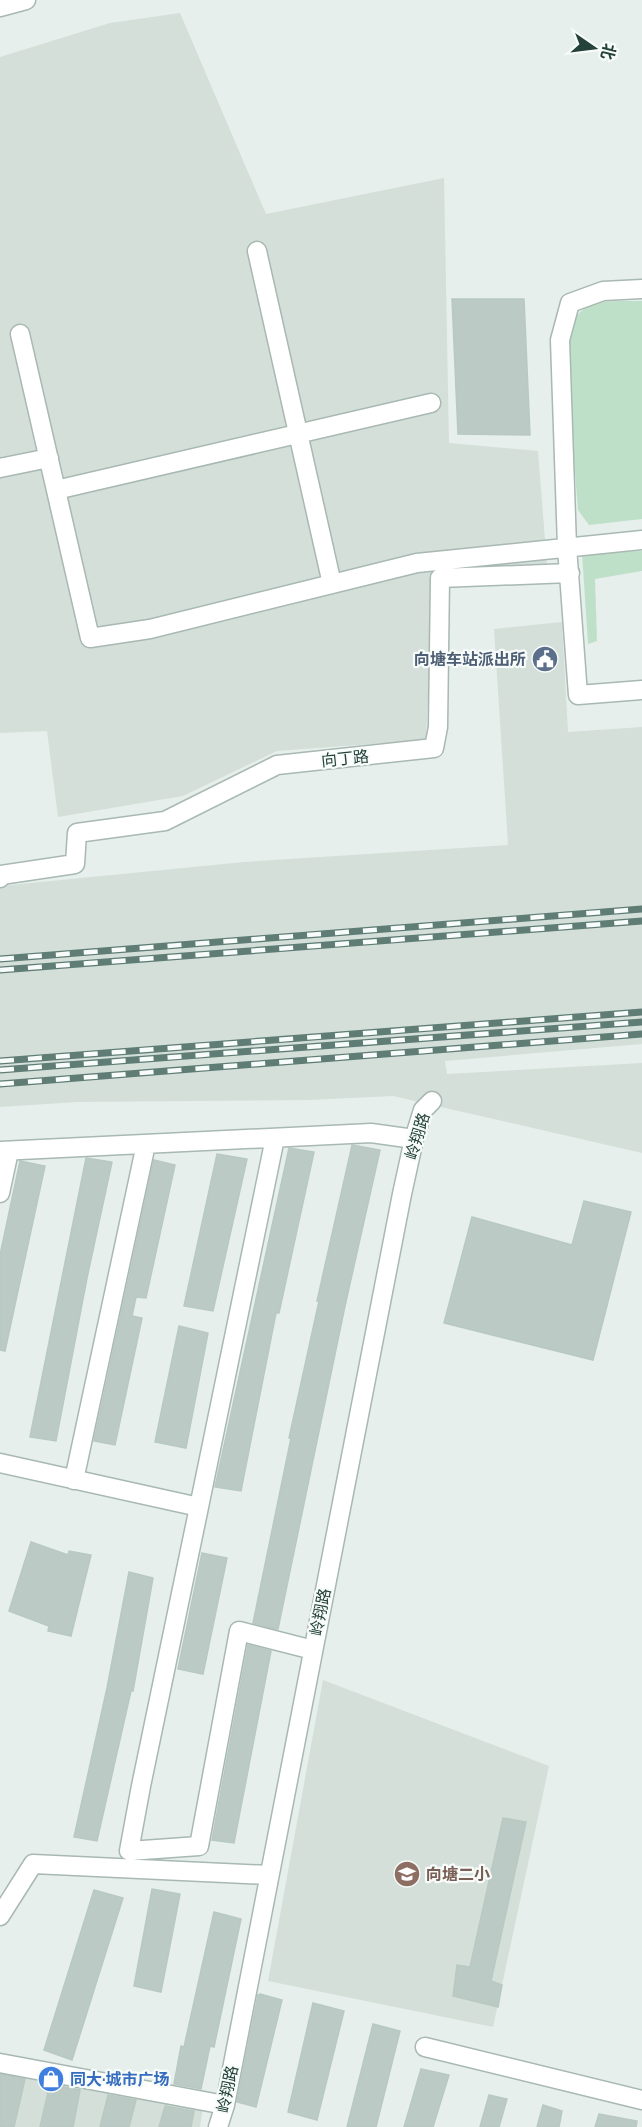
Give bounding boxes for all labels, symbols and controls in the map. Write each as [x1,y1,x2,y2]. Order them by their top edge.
north arrow [564,18,624,78]
text: 北 [597,41,619,62]
public building icon: 向塘车站派出所 [530,644,560,674]
place label: 向塘车站派出所 [414,650,526,669]
street label: 向丁路 [320,747,370,770]
street label: 岭翔路 [401,1110,434,1162]
street label: 岭翔路 [307,1587,334,1637]
school or university icon: 向塘二小 [392,1859,422,1889]
place label: 向塘二小 [426,1865,490,1884]
shop icon: 同大·城市广场 [36,2064,66,2094]
street label: 岭翔路 [213,2064,242,2115]
place label: 同大·城市广场 [70,2070,170,2089]

